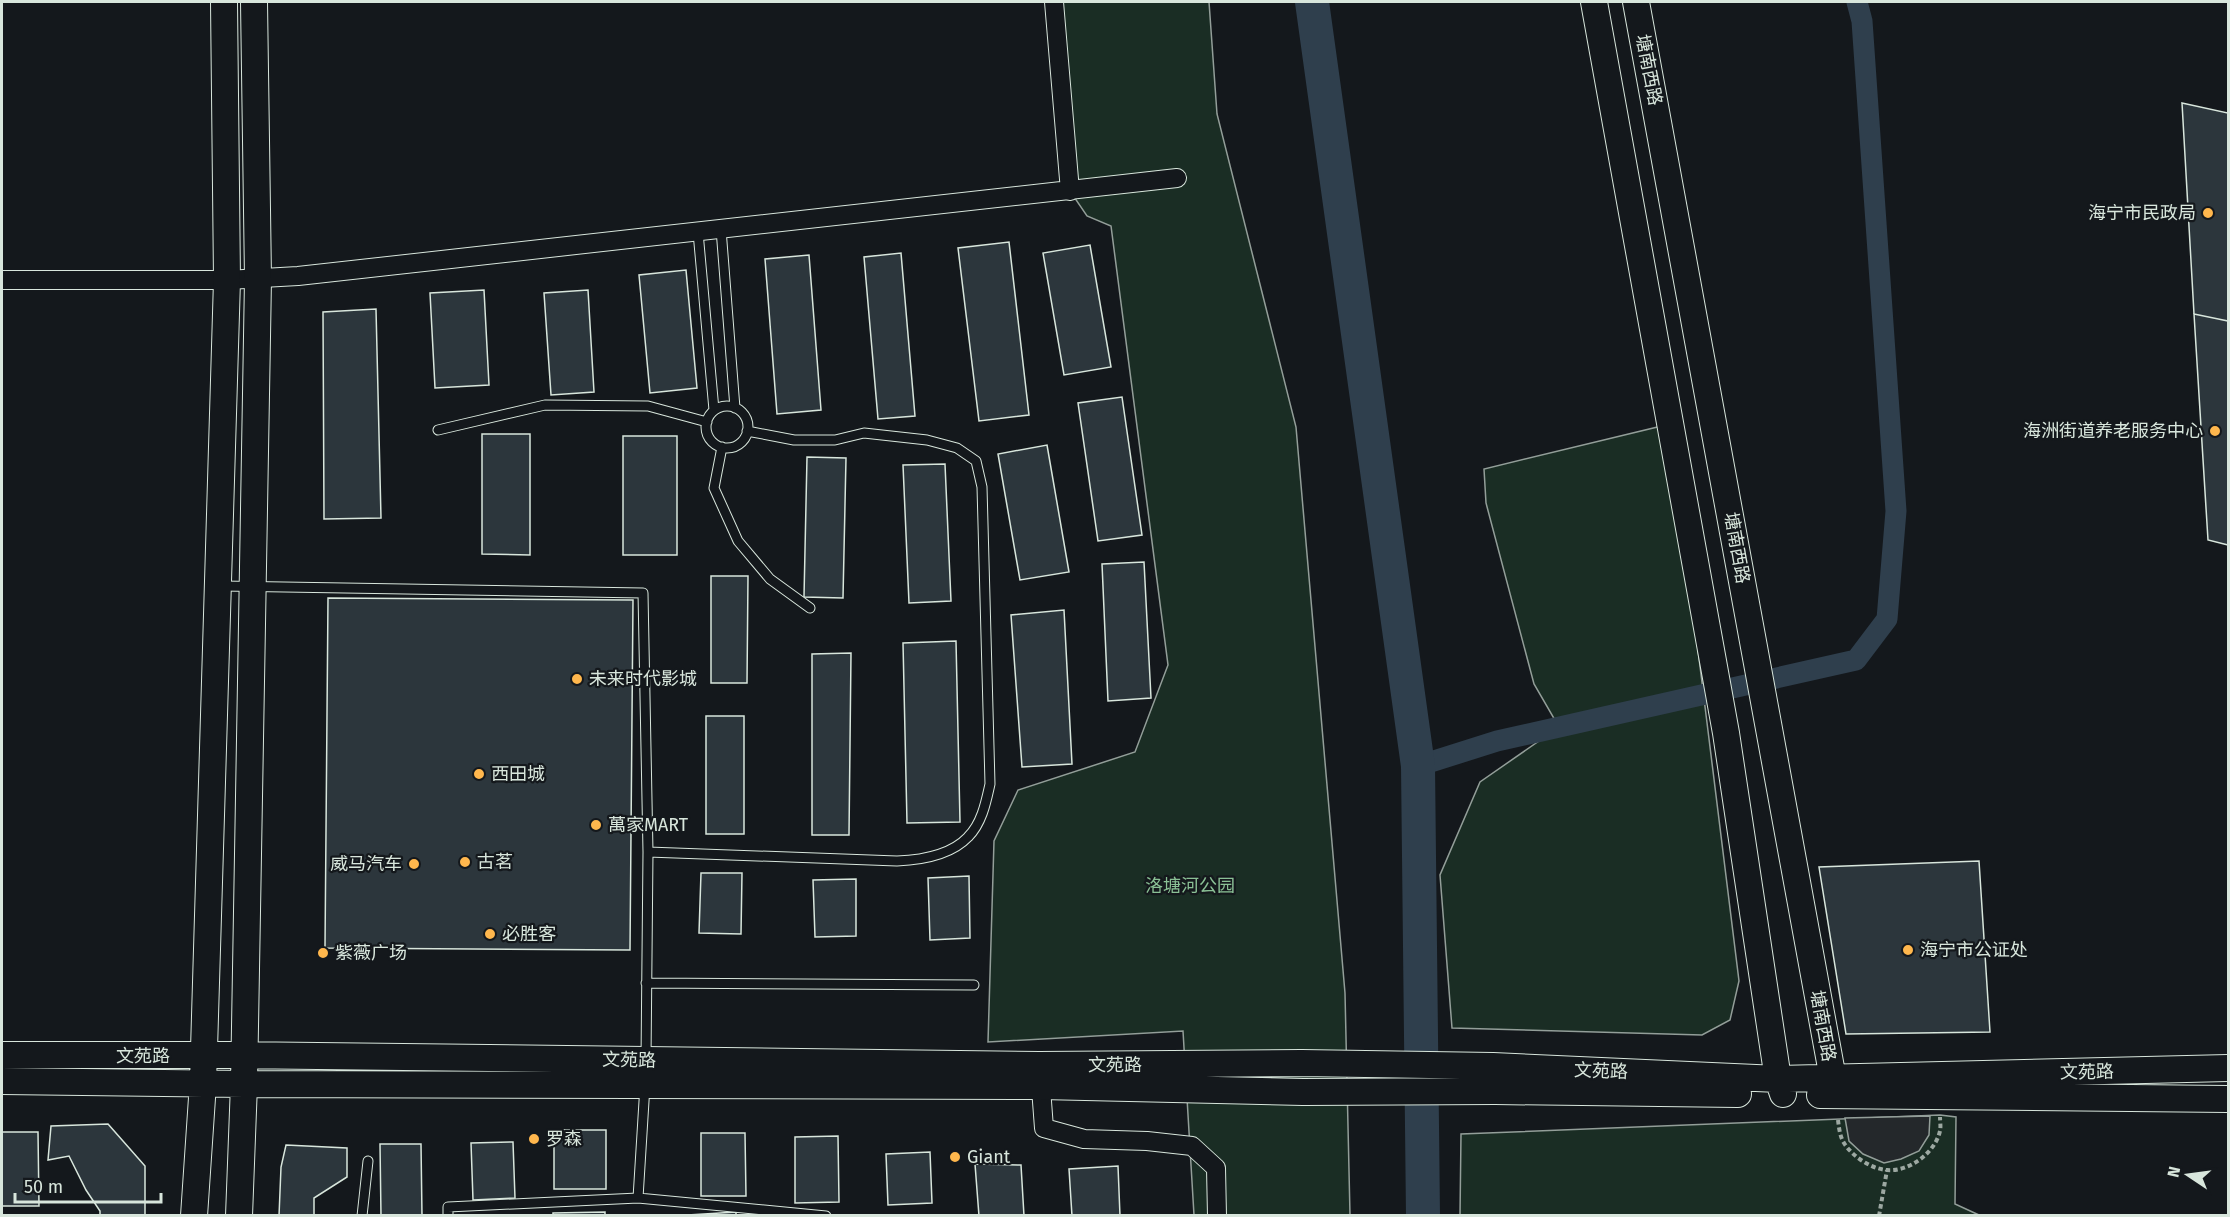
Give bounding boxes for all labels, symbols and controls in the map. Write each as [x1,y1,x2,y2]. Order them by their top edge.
street label: 塘南西路 [1631,33,1667,107]
place label: 海宁市民政局 [2088,202,2196,224]
marker: 海宁市民政局 [2201,206,2215,220]
place label: 海洲街道养老服务中心 [2023,420,2203,442]
marker: 海洲街道养老服务中心 [2208,424,2222,438]
street label: 塘南西路 [1720,511,1754,585]
place label: 未来时代影城 [589,668,697,690]
marker: 未来时代影城 [570,672,584,686]
place label: 西田城 [491,763,545,785]
marker: 西田城 [472,767,486,781]
place label: 萬家MART [608,814,689,836]
marker: 萬家MART [589,818,603,832]
place label: 古茗 [477,851,513,873]
place label: 威马汽车 [330,853,402,875]
marker: 古茗 [458,855,472,869]
marker: 威马汽车 [407,857,421,871]
park label: 洛塘河公园 [1145,875,1235,897]
place label: 必胜客 [502,923,556,945]
marker: 必胜客 [483,927,497,941]
place label: 海宁市公证处 [1920,939,2028,961]
place label: 紫薇广场 [335,942,407,964]
marker: 海宁市公证处 [1901,943,1915,957]
marker: 紫薇广场 [316,946,330,960]
street label: 塘南西路 [1806,989,1840,1063]
street label: 文苑路 [116,1045,170,1067]
street label: 文苑路 [602,1049,656,1071]
street label: 文苑路 [1088,1054,1142,1076]
street label: 文苑路 [1574,1059,1628,1083]
street label: 文苑路 [2060,1061,2114,1083]
place label: 罗森 [546,1128,582,1150]
marker: 罗森 [527,1132,541,1146]
north arrow [2158,1145,2218,1205]
place label: Giant [967,1146,1011,1168]
marker: Giant [948,1150,962,1164]
text: N [2163,1164,2184,1179]
scale bar [15,1166,160,1204]
text: 50 m [24,1176,63,1198]

